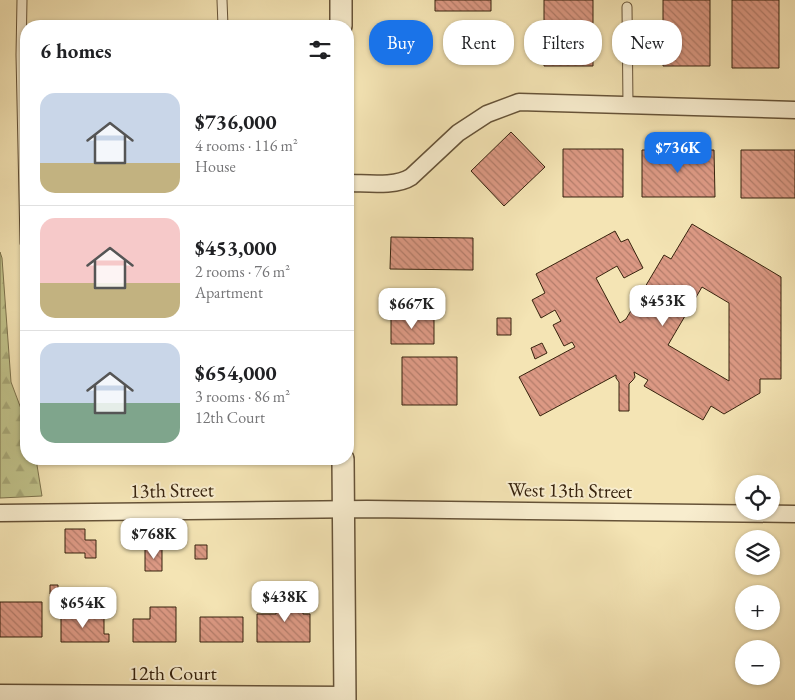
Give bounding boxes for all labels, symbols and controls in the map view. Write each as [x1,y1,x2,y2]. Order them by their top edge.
chip: Buy [369,20,433,65]
chip: Rent [443,20,514,65]
chip: Filters [524,20,602,65]
chip: New [612,20,682,65]
icon: filters [306,36,334,64]
text: 6 homes [40,37,112,64]
text: $736,000 [195,108,277,135]
icon: home [80,113,140,173]
pin: $736K [643,132,713,174]
text: 4 rooms · 116 m² [195,135,298,156]
text: $736K [656,137,700,158]
text: House [195,156,236,177]
text: $453,000 [195,234,277,261]
icon: home [80,238,140,298]
text: 2 rooms · 76 m² [195,261,290,282]
text: Apartment [195,282,263,303]
pin: $453K [628,284,698,327]
pin: $667K [377,288,447,330]
text: $453K [641,290,685,311]
text: $667K [390,293,434,314]
text: $654,000 [195,359,277,386]
icon: home [80,363,140,423]
text: 3 rooms · 86 m² [195,386,290,407]
text: 12th Court [195,407,265,428]
map controls [735,475,780,685]
button: locate [735,475,780,520]
street label: 13th Street [130,476,215,504]
street label: West 13th Street [507,476,633,504]
pin: $768K [119,518,189,560]
text: $768K [132,523,176,544]
button: layers [735,530,780,575]
pin: $438K [250,580,320,623]
button: + [735,585,780,630]
pin: $654K [48,586,118,629]
text: $438K [263,586,307,607]
text: $654K [61,592,105,613]
button: − [735,640,780,685]
street label: 12th Court [129,660,217,686]

